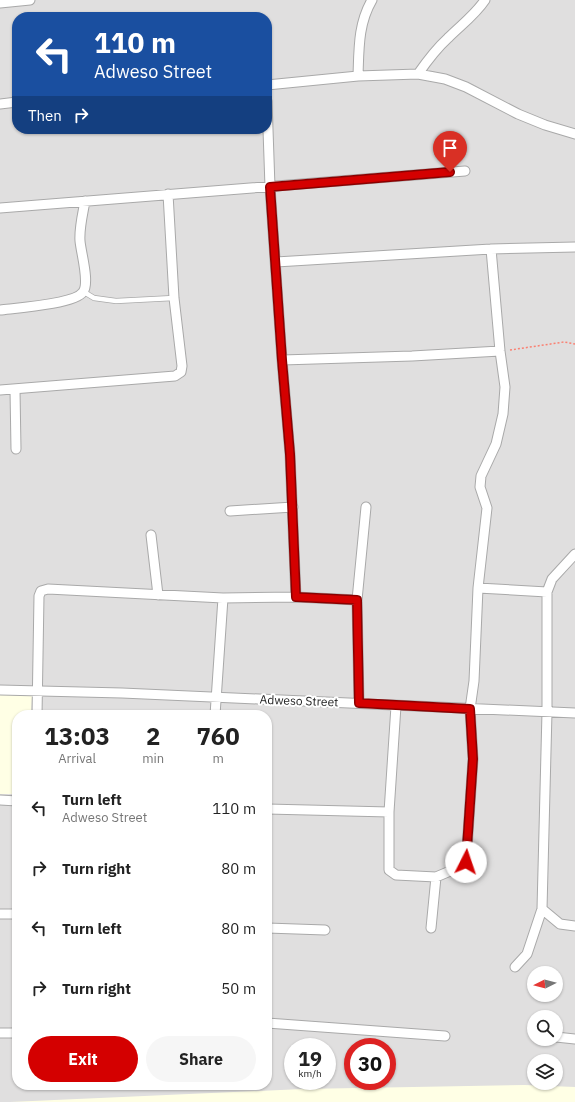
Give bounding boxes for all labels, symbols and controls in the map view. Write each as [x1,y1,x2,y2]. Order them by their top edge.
text: 110 m [94,24,176,61]
icon: left [28,28,80,80]
text: Adweso Street [94,60,212,83]
icon: right [70,104,92,126]
text: Then [28,106,62,125]
pin [433,131,467,172]
icon: arrive [439,137,461,159]
street label: Adweso Street [259,692,339,709]
text: 13:03 [44,720,110,752]
text: 2 [146,720,160,752]
text: 760 [196,720,240,752]
text: Arrival [58,750,96,767]
text: min [142,750,164,767]
text: m [212,750,224,767]
text: Turn left [62,790,122,809]
icon: left [28,797,50,819]
text: 110 m [212,799,256,818]
text: Adweso Street [62,809,147,826]
position arrow [445,841,487,883]
icon: right [28,857,50,879]
text: Turn right [62,859,131,878]
text: 80 m [221,859,256,878]
icon: left [28,917,50,939]
text: Turn left [62,919,122,938]
text: 80 m [221,919,256,938]
north arrow [527,966,563,1002]
map controls [527,966,563,1090]
icon: right [28,977,50,999]
text: Turn right [62,979,131,998]
text: 50 m [221,979,256,998]
button: search [527,1010,563,1046]
button: Exit [28,1036,138,1082]
button: Share [146,1036,256,1082]
speed limit sign: 30 [344,1038,396,1090]
text: 19 [298,1045,322,1072]
button: layers [527,1054,563,1090]
text: km/h [298,1067,322,1080]

